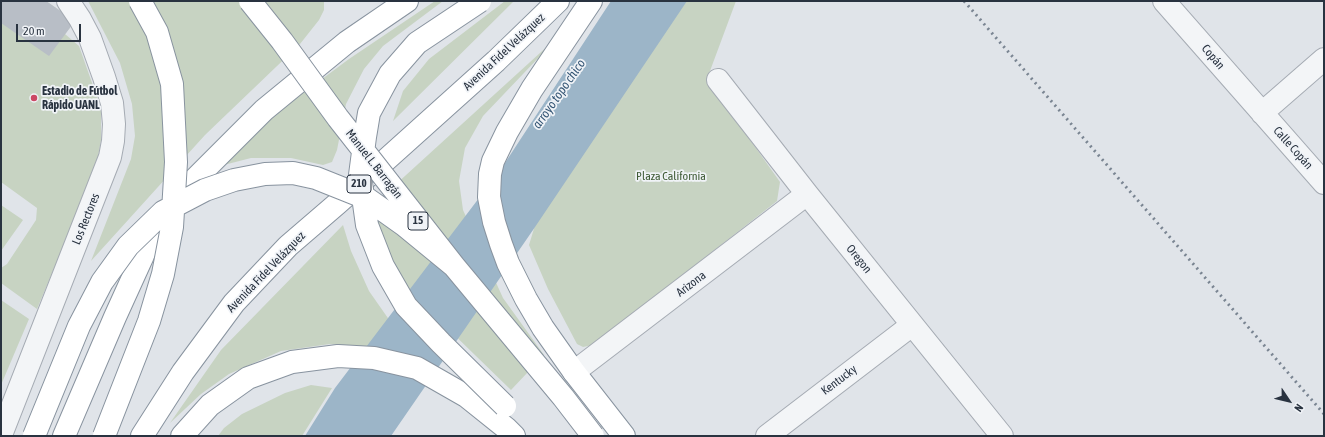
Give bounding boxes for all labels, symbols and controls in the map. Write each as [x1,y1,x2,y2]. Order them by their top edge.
street label: Avenida Fidel Velázquez [460,10,548,94]
scale bar [18,16,83,42]
text: 20 m [23,24,45,38]
street label: Copán [1198,42,1228,72]
water label: arroyo topo chico [529,56,589,132]
place label: Estadio de Fútbol Rápido UANL [42,84,117,112]
marker: Estadio de Fútbol Rápido UANL [29,93,39,103]
street label: Calle Copán [1270,124,1316,172]
street label: Manuel L. Barragán [342,126,406,202]
park label: Plaza California [636,169,706,183]
road number: 210 [347,175,371,193]
street label: Los Rectores [69,191,103,247]
road number: 15 [408,212,428,230]
street label: Avenida Fidel Velázquez [224,229,308,315]
street label: Oregon [843,242,875,276]
street label: Arizona [673,268,709,300]
street label: Kentucky [818,362,860,398]
north arrow [1269,381,1309,421]
text: N [1292,402,1306,414]

